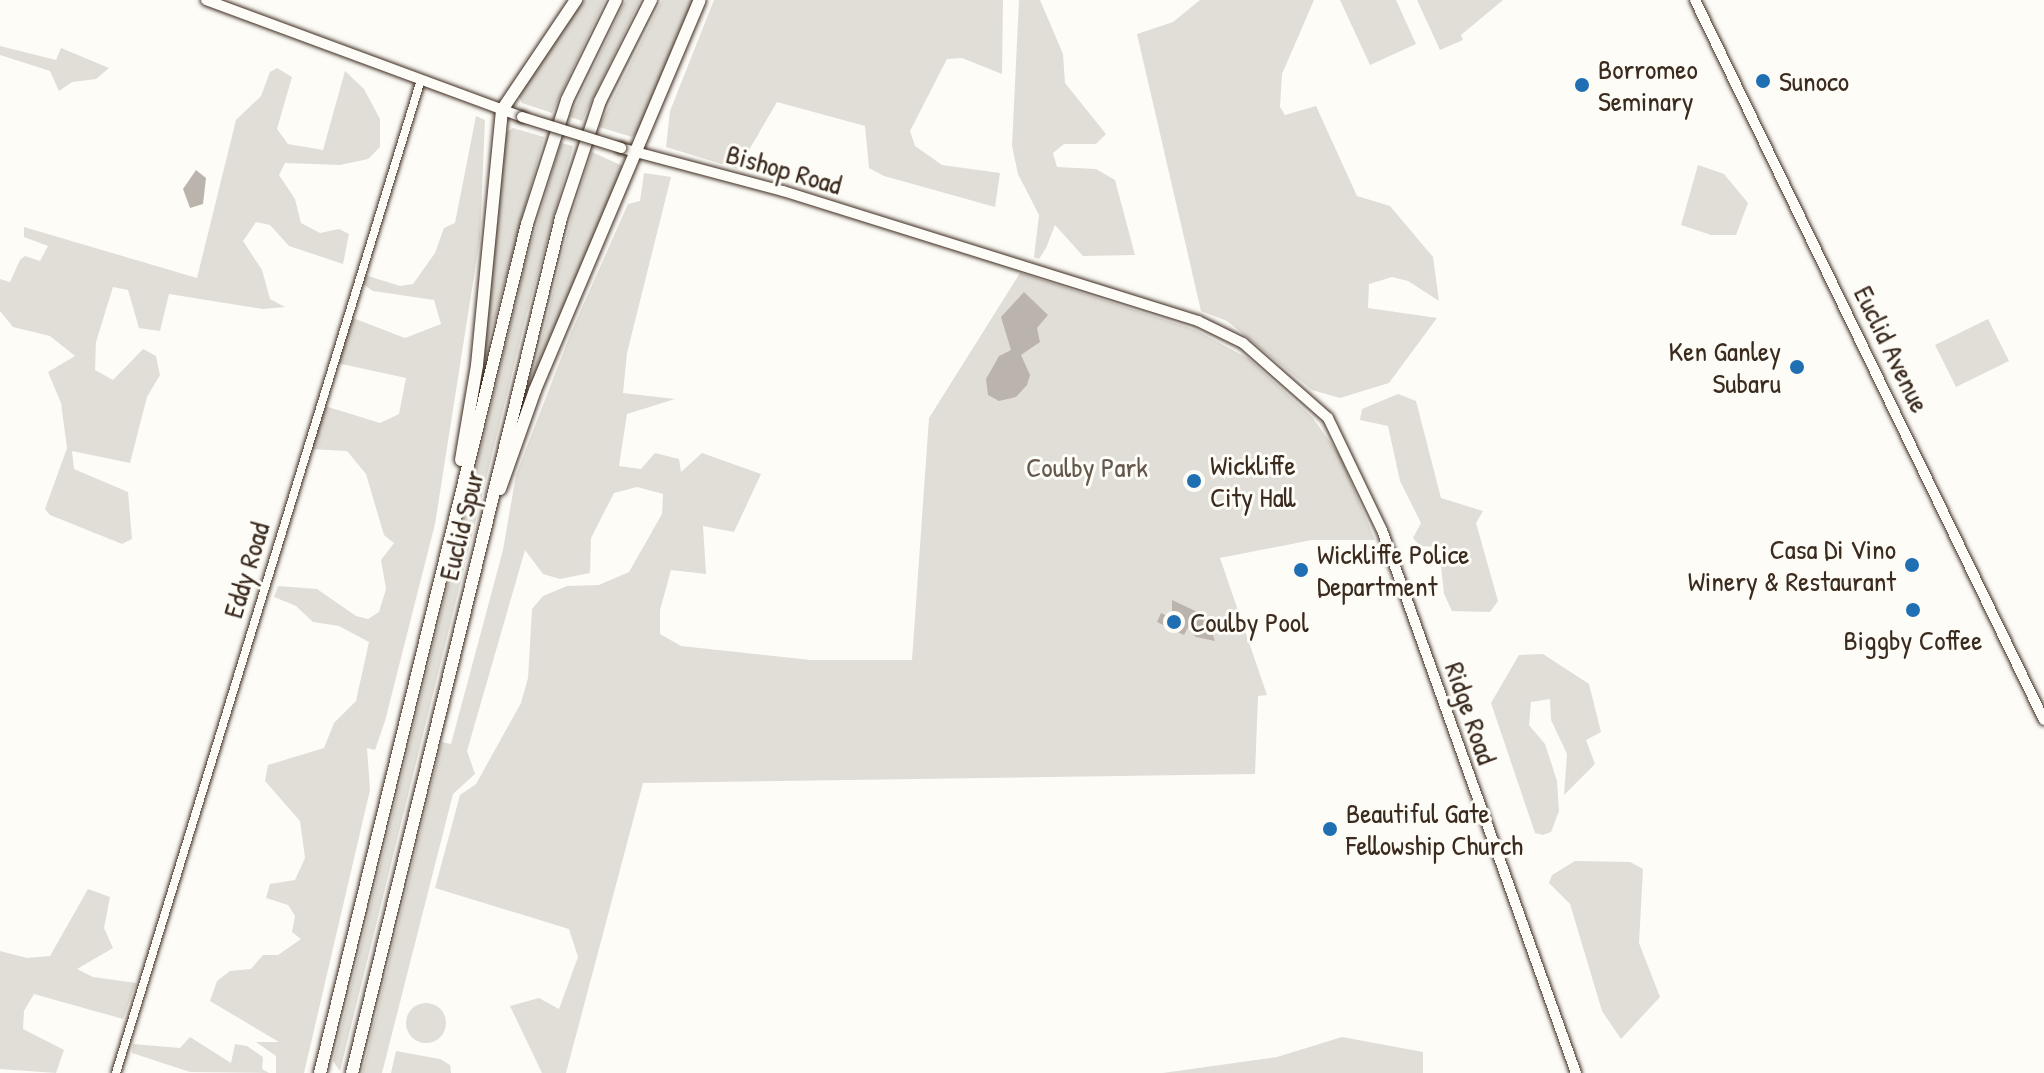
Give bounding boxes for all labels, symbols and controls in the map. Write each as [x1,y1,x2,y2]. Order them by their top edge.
place label: Borromeo Seminary [1598,52,1698,118]
place label: Sunoco [1779,64,1849,98]
marker: Sunoco [1754,72,1772,90]
marker: Borromeo Seminary [1573,76,1591,94]
street label: Bishop Road [722,137,846,201]
street label: Euclid Avenue [1847,280,1937,418]
place label: Ken Ganley Subaru [1669,334,1781,400]
marker: Ken Ganley Subaru [1788,358,1806,376]
place label: Wickliffe City Hall [1210,448,1296,514]
park label: Coulby Park [1026,450,1148,484]
street label: Euclid Spur [431,466,491,584]
marker: Wickliffe City Hall [1185,472,1203,490]
street label: Eddy Road [216,518,276,622]
place label: Casa Di Vino Winery & Restaurant [1688,532,1896,598]
place label: Wickliffe Police Department [1317,537,1469,603]
marker: Casa Di Vino Winery & Restaurant [1903,556,1921,574]
marker: Wickliffe Police Department [1292,561,1310,579]
marker: Biggby Coffee [1904,601,1922,619]
place label: Coulby Pool [1190,605,1309,639]
marker: Coulby Pool [1165,613,1183,631]
place label: Biggby Coffee [1844,623,1982,657]
street label: Ridge Road [1438,657,1504,769]
place label: Beautiful Gate Fellowship Church [1346,796,1523,862]
marker: Beautiful Gate Fellowship Church [1321,820,1339,838]

